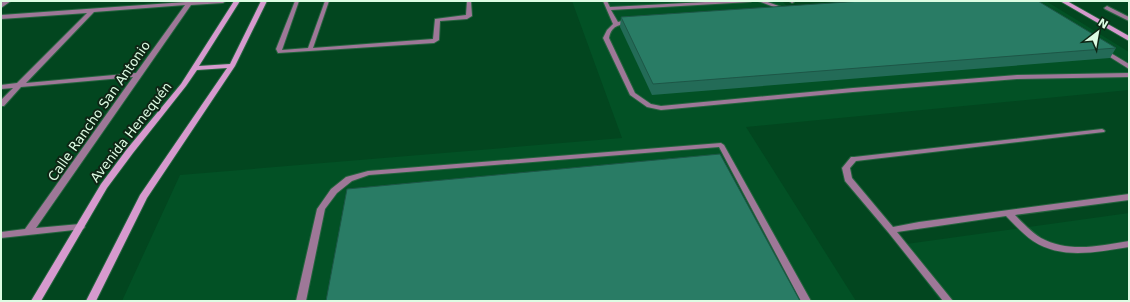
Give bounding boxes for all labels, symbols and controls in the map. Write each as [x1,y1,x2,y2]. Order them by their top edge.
north arrow [1078,12,1118,52]
text: N [1096,16,1110,32]
street label: Calle Rancho San Antonio [45,38,153,184]
street label: Avenida Henequén [87,79,175,185]

